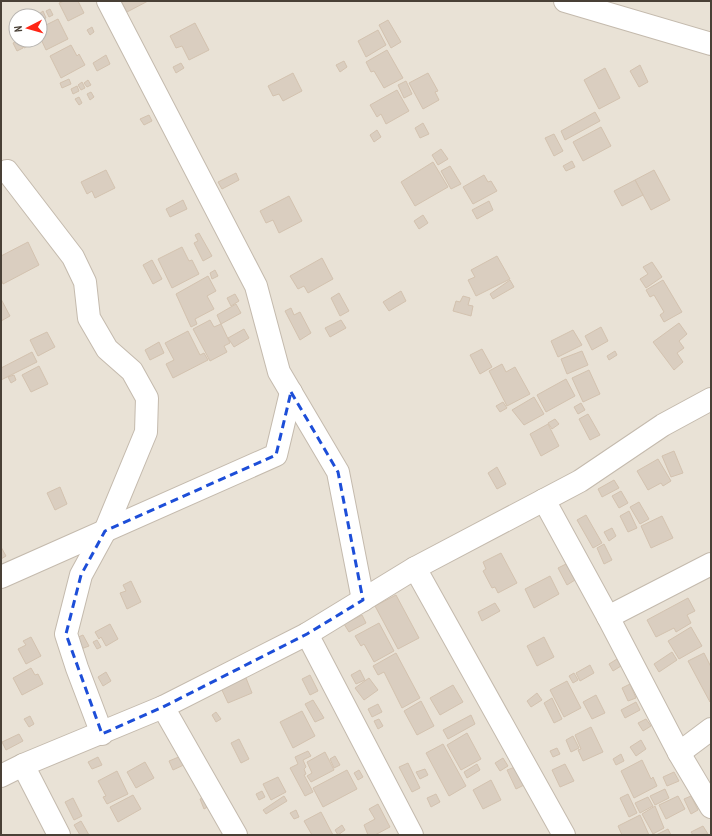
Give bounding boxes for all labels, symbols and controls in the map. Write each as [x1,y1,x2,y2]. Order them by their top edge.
north arrow [8,8,48,48]
text: N [11,25,25,33]

